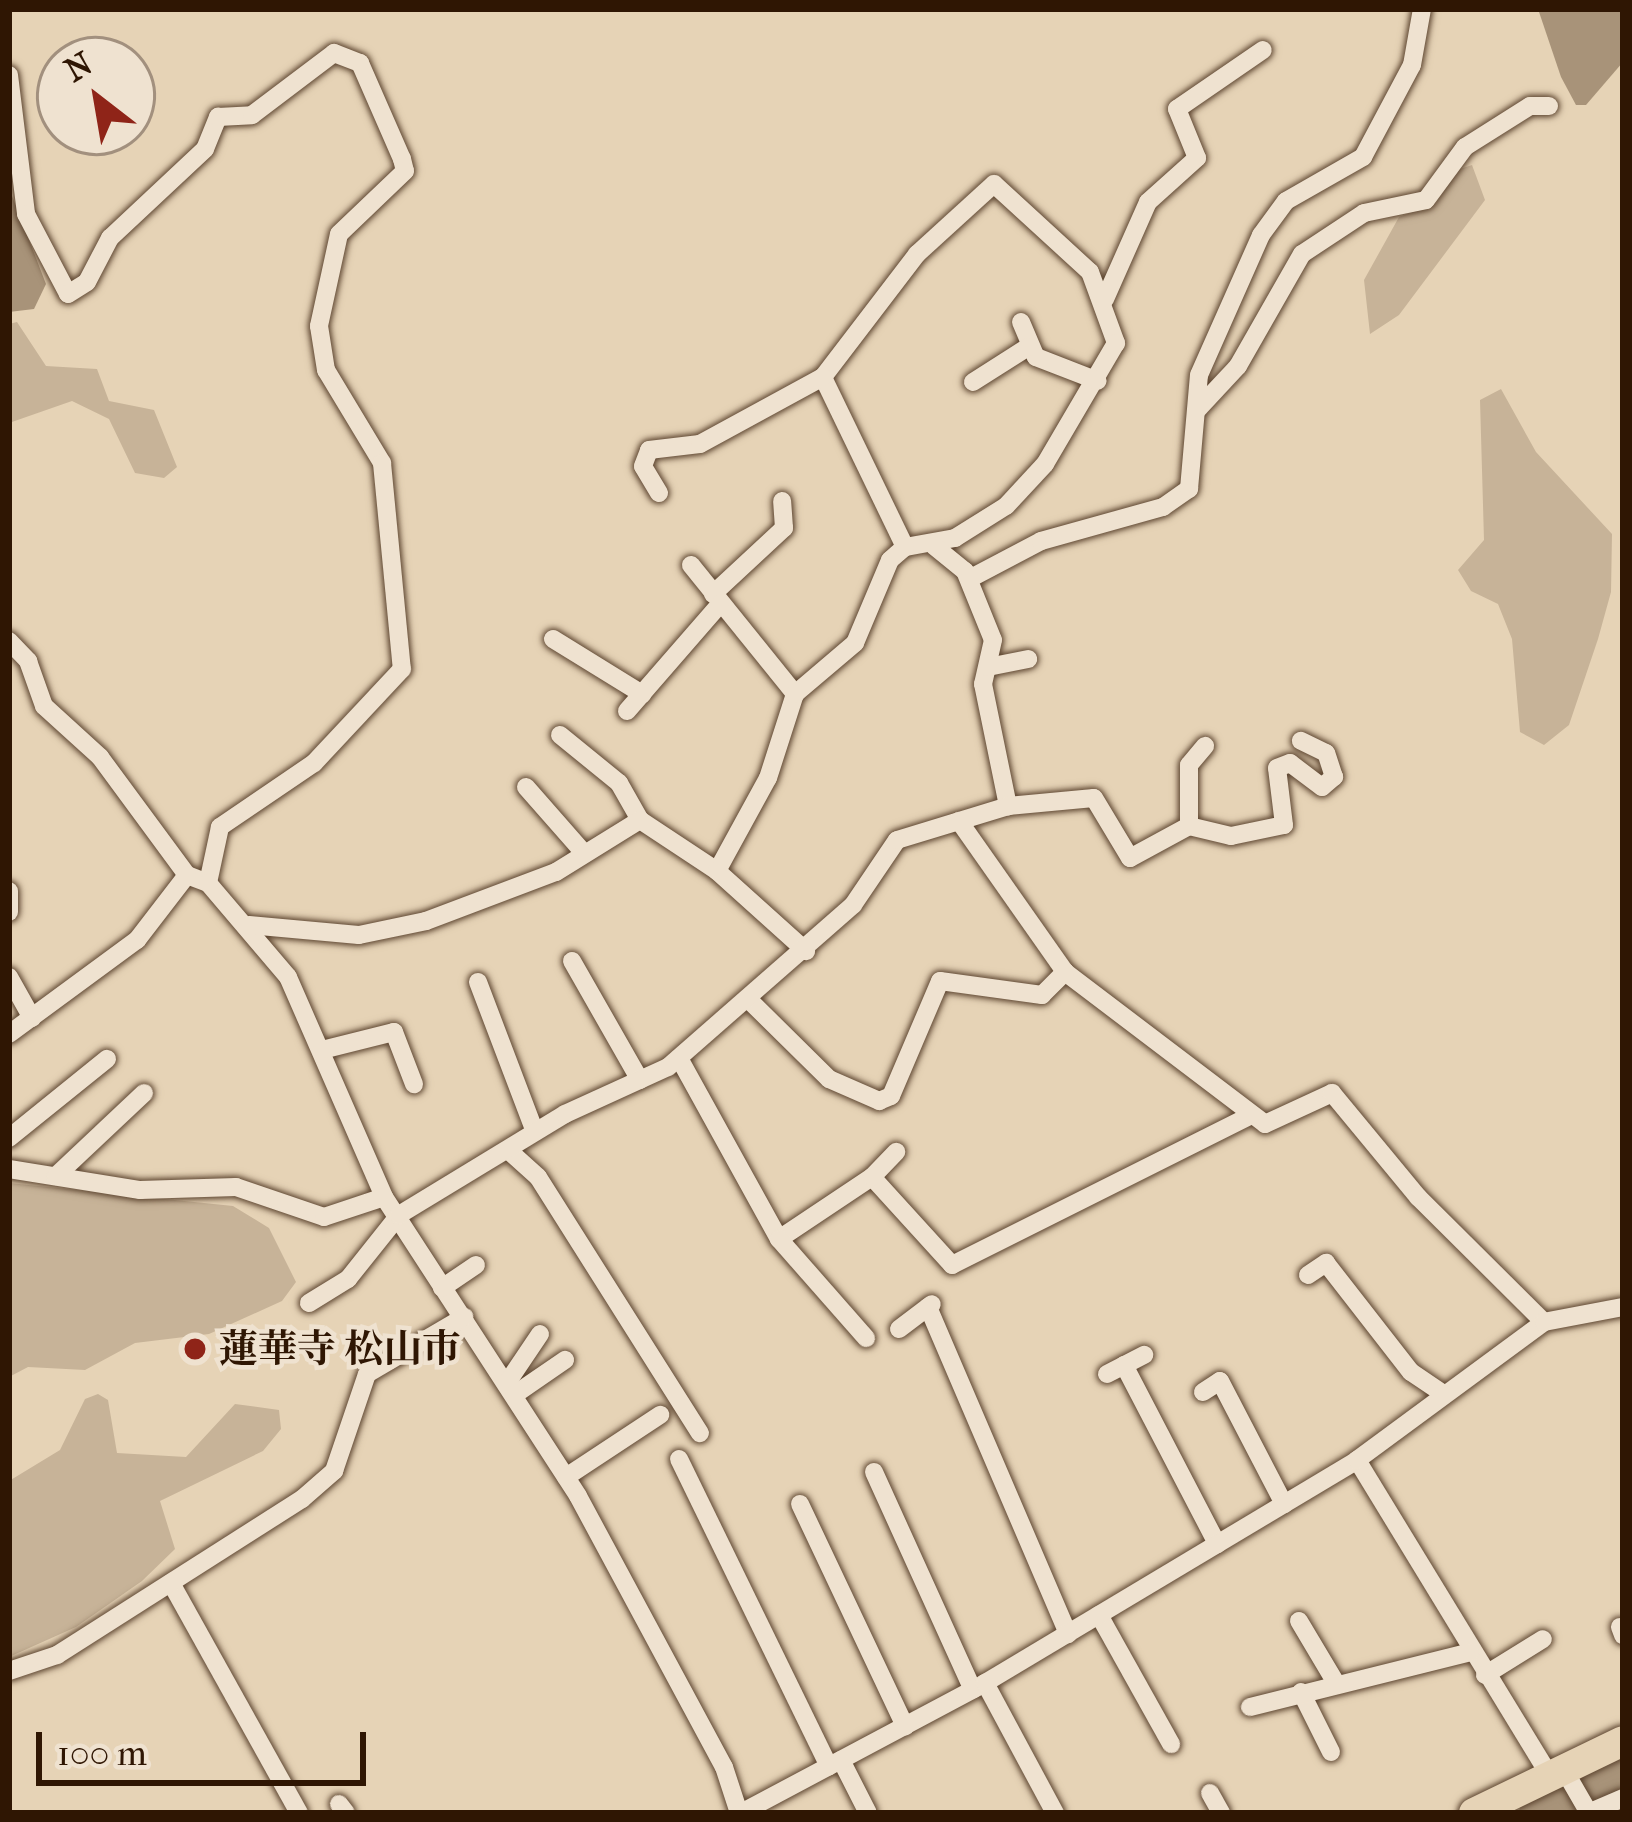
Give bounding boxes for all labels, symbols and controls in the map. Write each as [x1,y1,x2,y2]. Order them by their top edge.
north arrow [36,36,156,156]
text: N [58,44,100,90]
place label: 蓮華寺 松山市 [219,1326,461,1372]
marker: 蓮華寺 松山市 [182,1336,208,1362]
scale bar [42,1708,372,1782]
text: 100 m [57,1732,147,1774]

